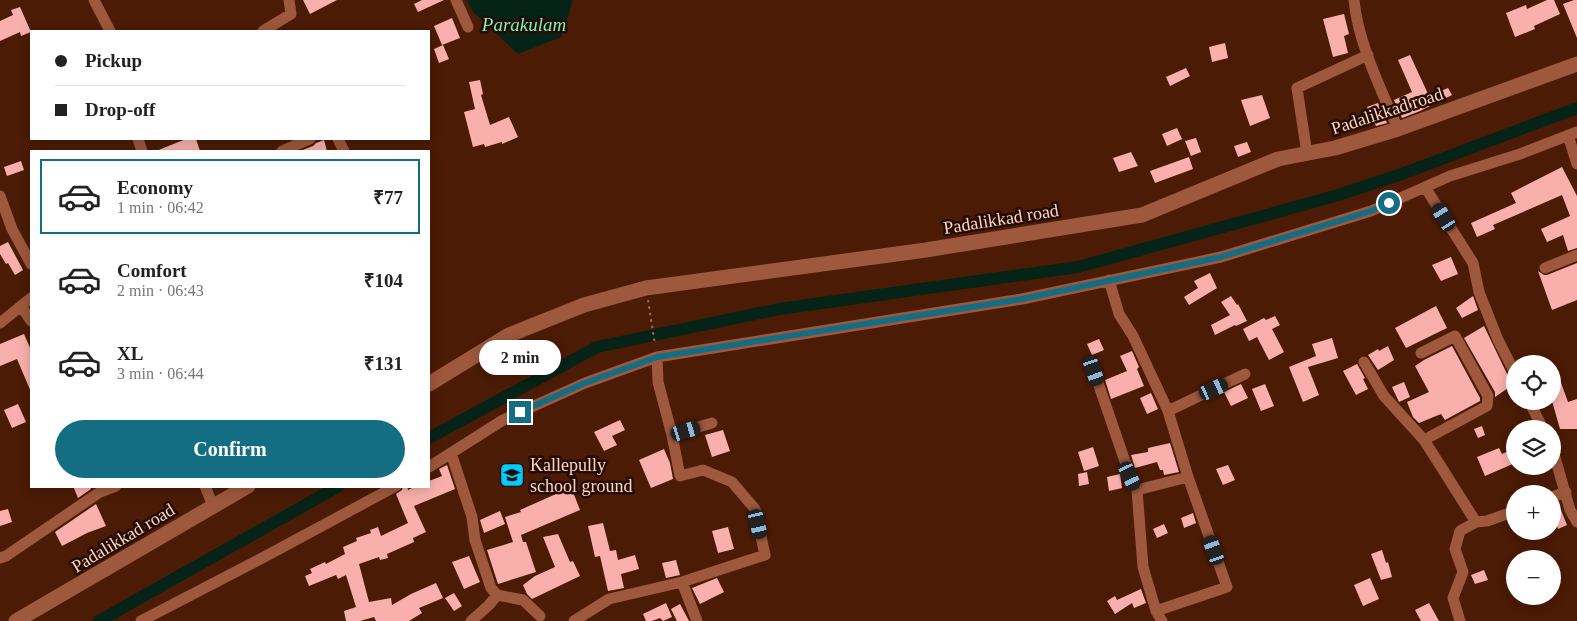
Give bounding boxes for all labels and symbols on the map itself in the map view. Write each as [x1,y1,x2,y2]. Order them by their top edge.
water label: Parakulam [481,14,566,35]
street label: Padalikkad road [1329,83,1445,139]
route start [1378,192,1400,214]
street label: Padalikkad road [942,200,1060,238]
car [1429,200,1458,234]
callout: 2 min [479,340,561,374]
car [1082,354,1105,388]
car [1197,376,1230,402]
route end [509,401,531,423]
car [669,419,702,443]
place label: Kallepully school ground [530,455,633,496]
car [1116,459,1143,493]
school or university icon: Kallepully school ground [499,462,525,488]
street label: Padalikkad road [68,499,178,577]
car [747,508,768,540]
car [1202,533,1225,567]

